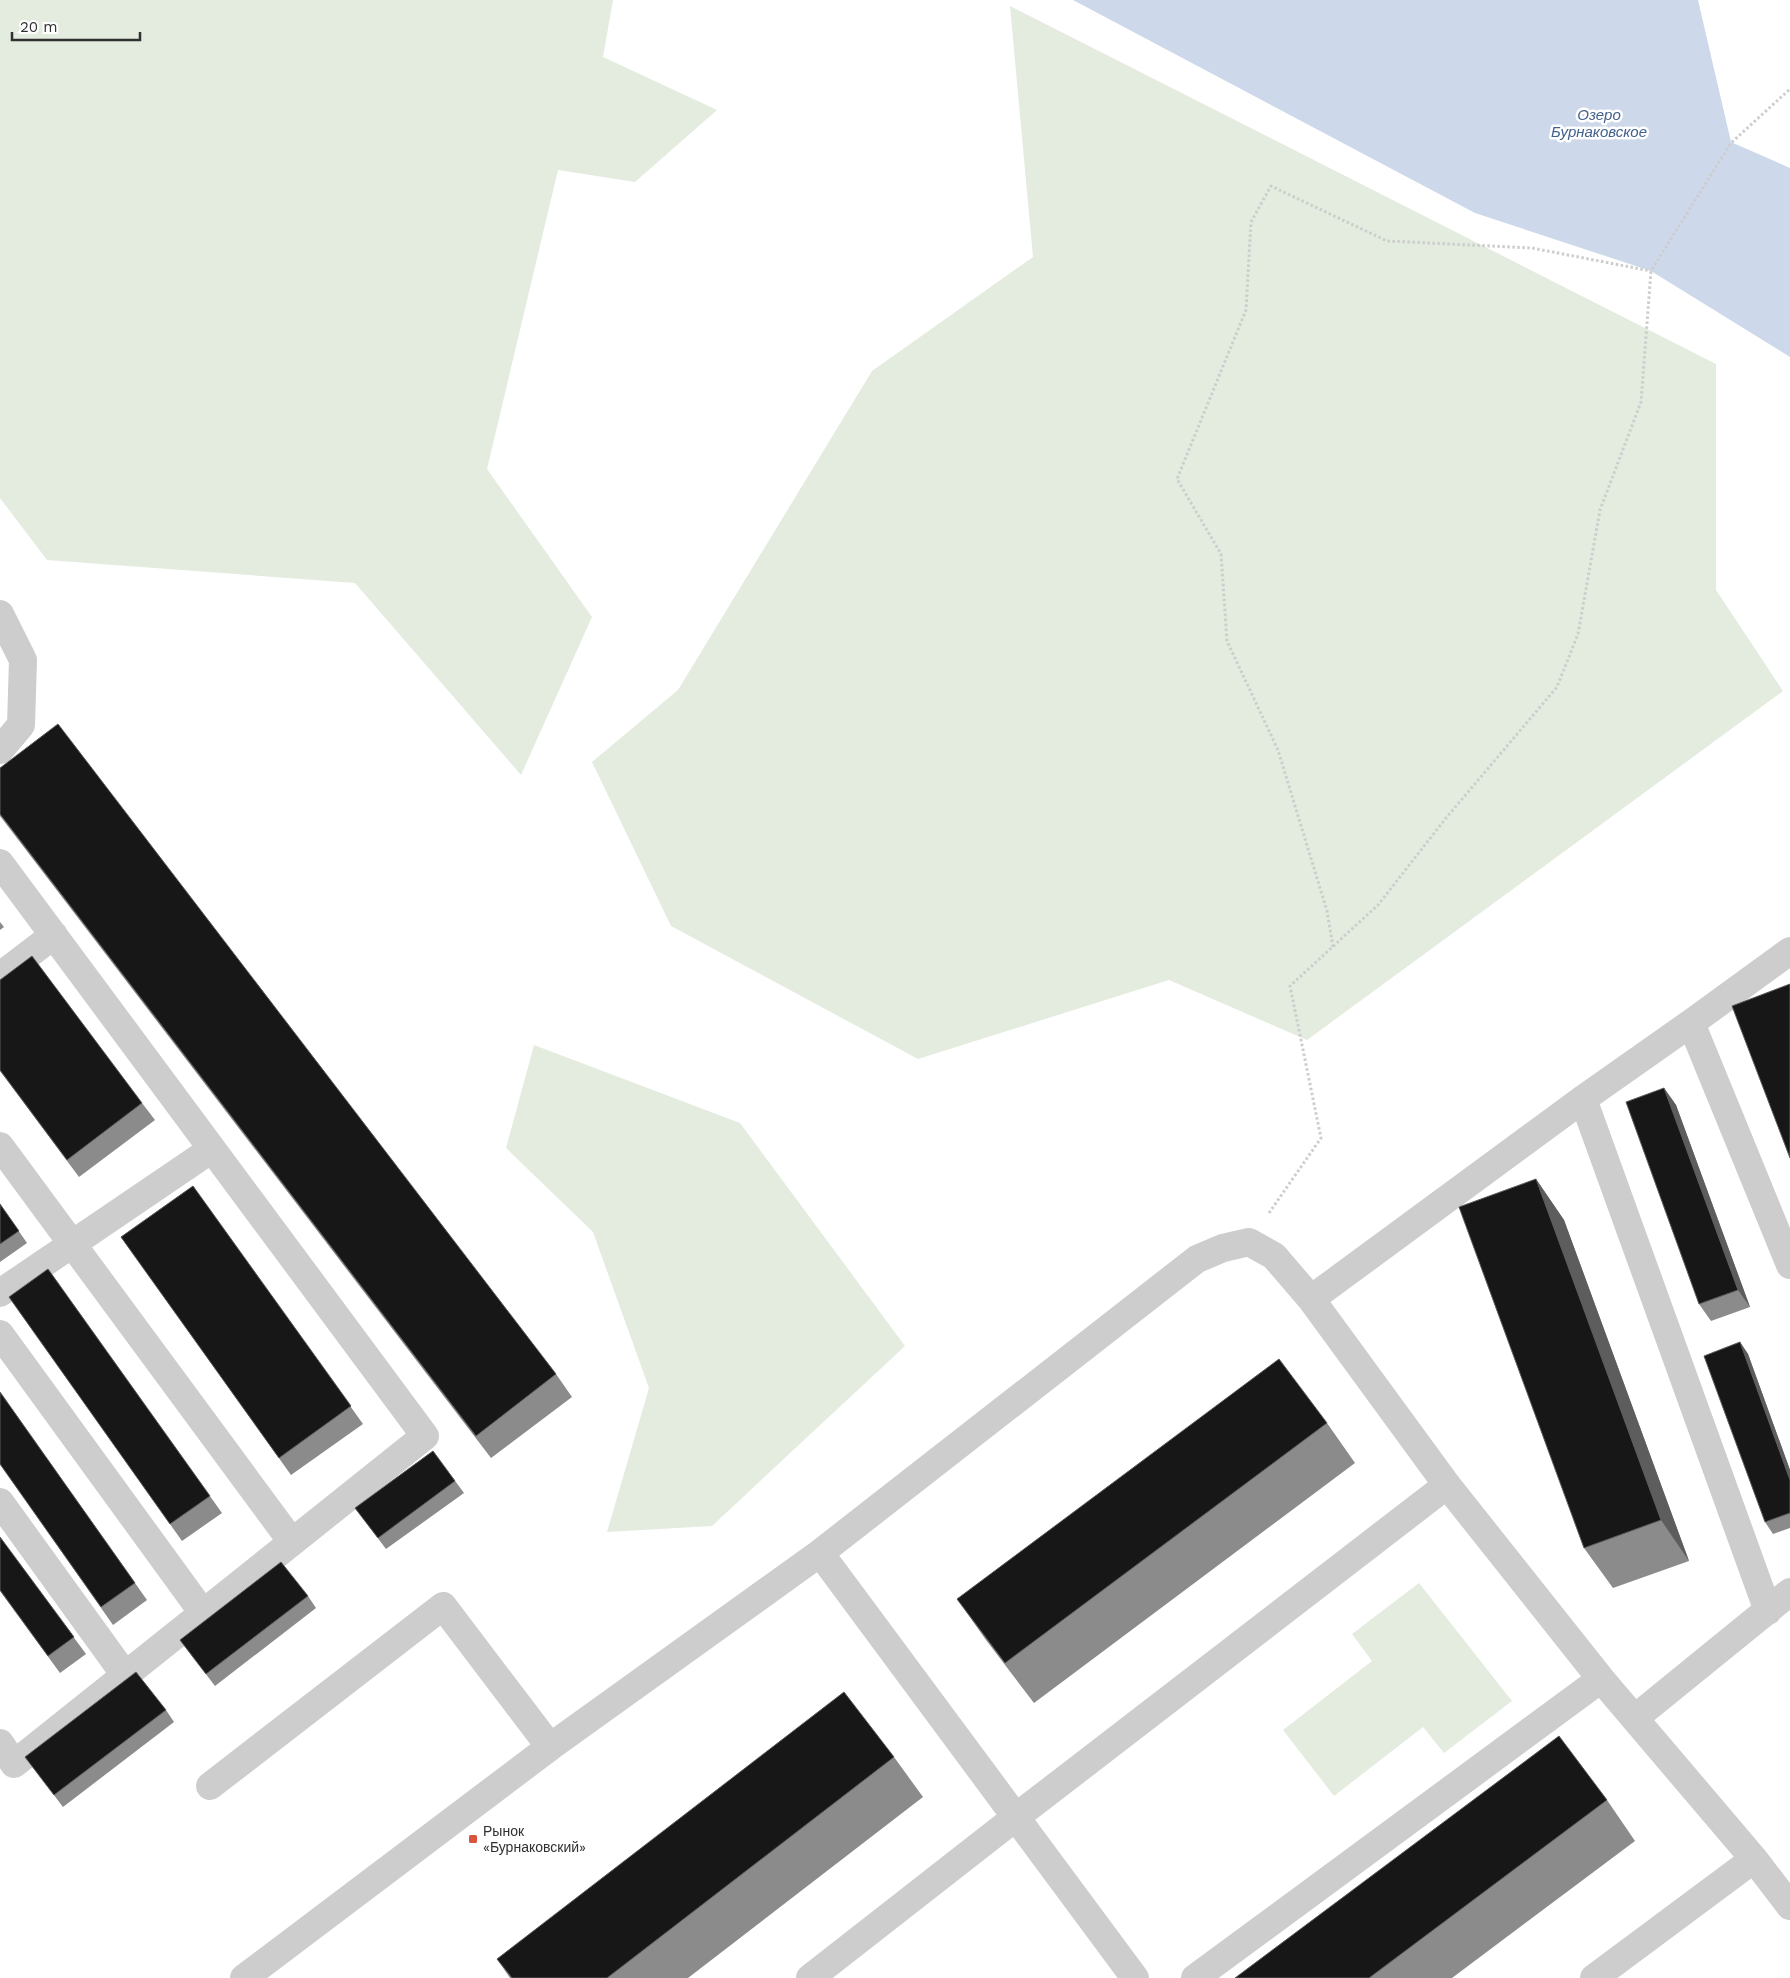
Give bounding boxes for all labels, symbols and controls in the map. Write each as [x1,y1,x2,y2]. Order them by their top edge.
scale bar [12,10,140,42]
text: 20 m [20,18,58,36]
water label: Озеро Бурнаковское [1551,106,1647,141]
place label: Рынок «Бурнаковский» [483,1823,586,1855]
marker: Рынок «Бурнаковский» [467,1833,479,1845]

